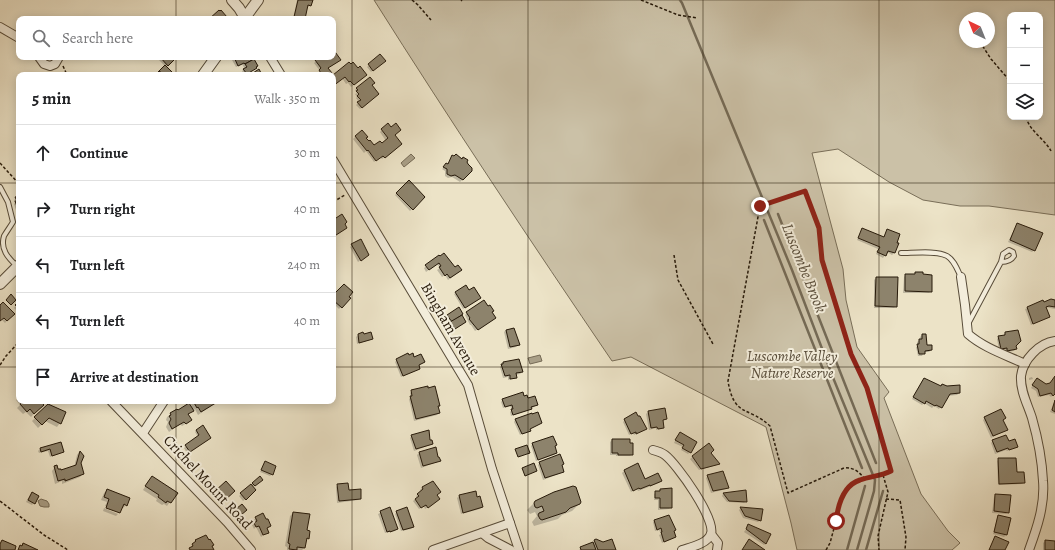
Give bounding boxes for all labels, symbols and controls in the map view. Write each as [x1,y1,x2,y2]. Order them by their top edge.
north arrow [959,12,995,48]
map controls [1007,12,1043,120]
button: + [1007,12,1043,48]
search box [16,16,336,60]
icon: search [30,27,52,49]
text: Search here [62,28,133,48]
button: − [1007,48,1043,84]
button: layers [1007,84,1043,120]
text: 5 min [32,87,71,110]
text: Walk · 350 m [254,90,320,107]
icon: ahead [32,142,54,164]
text: Continue [70,143,128,163]
text: 30 m [294,144,320,161]
route end [751,197,769,215]
icon: right [32,198,54,220]
text: Turn right [70,199,135,219]
text: 40 m [294,200,320,217]
water label: Luscombe Brook [776,220,832,316]
icon: left [32,254,54,276]
text: Turn left [70,255,125,275]
text: 240 m [288,256,320,273]
street label: Bingham Avenue [416,279,486,379]
icon: left [32,310,54,332]
text: Turn left [70,311,125,331]
text: 40 m [294,312,320,329]
park label: Luscombe Valley Nature Reserve [747,346,838,383]
icon: arrive [32,366,54,388]
text: Arrive at destination [70,367,199,387]
street label: Crichel Mount Road [159,431,258,534]
route start [827,512,845,530]

